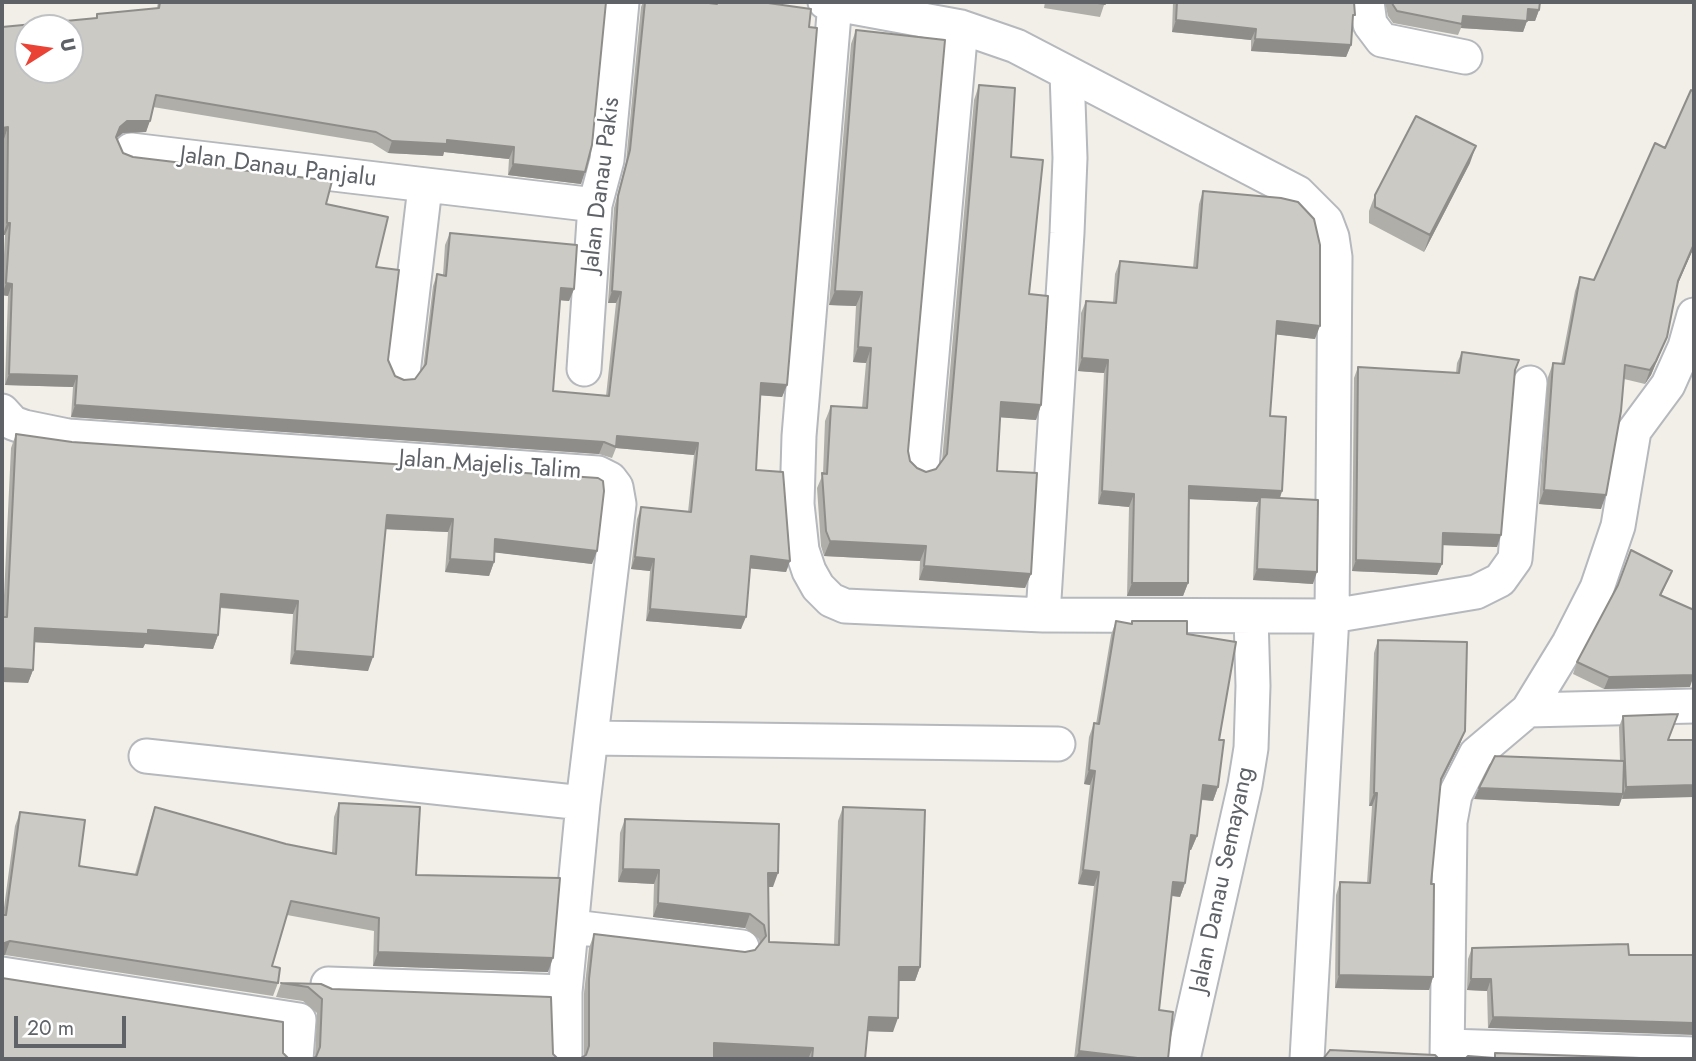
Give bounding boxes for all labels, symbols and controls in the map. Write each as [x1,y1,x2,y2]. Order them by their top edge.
north arrow [14,14,84,84]
text: U [53,36,83,54]
street label: Jalan Danau Pakis [577,96,627,274]
street label: Jalan Danau Panjalu [178,142,378,194]
street label: Jalan Majelis Talim [398,445,582,487]
street label: Jalan Danau Semayang [1185,765,1261,995]
scale bar [18,1002,130,1046]
text: 20 m [27,1013,74,1043]

